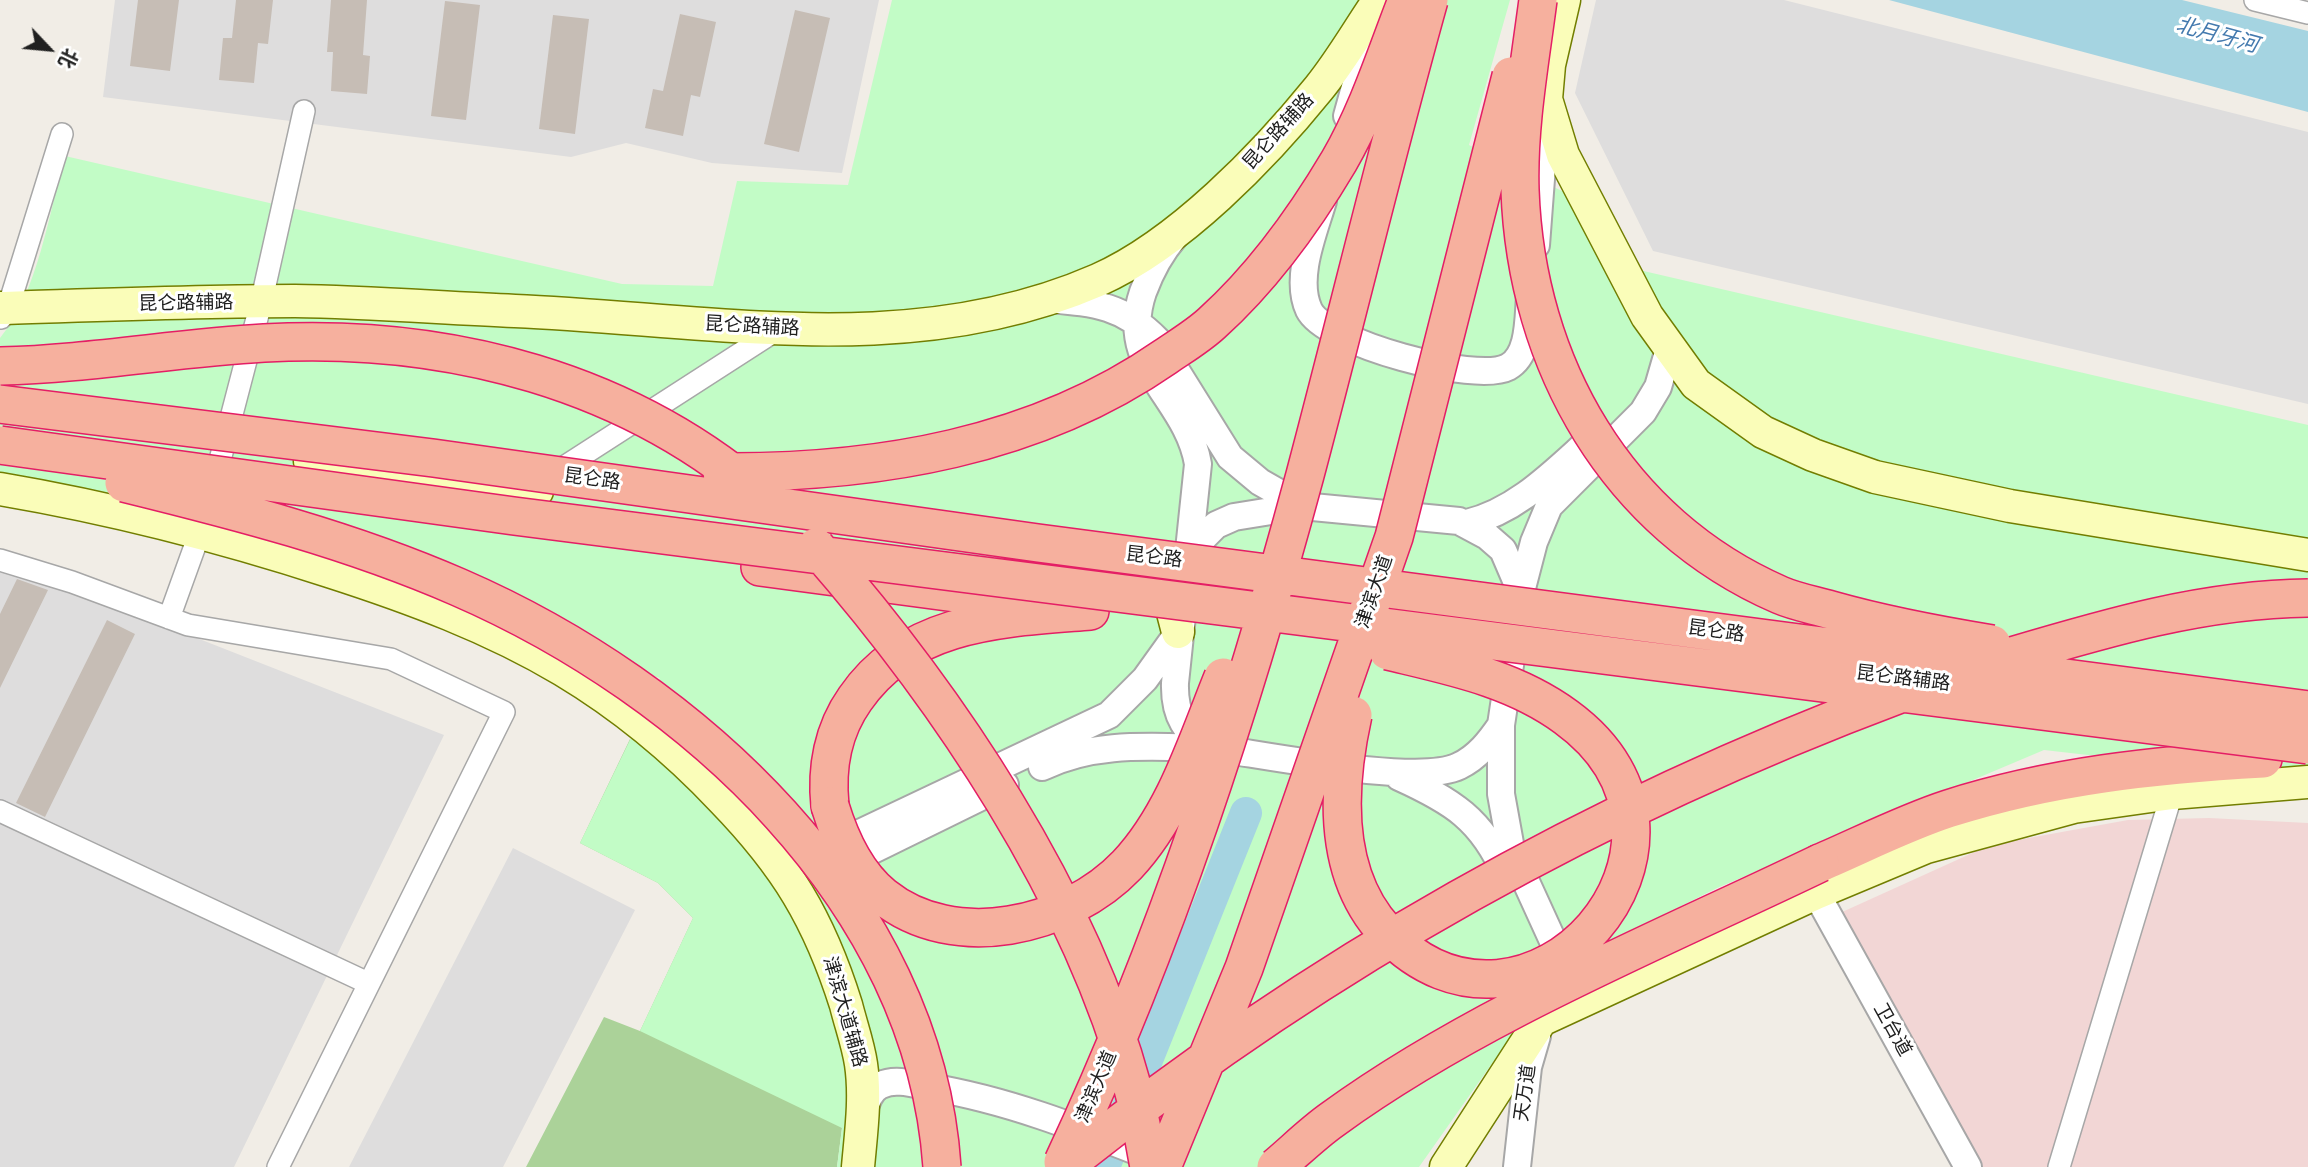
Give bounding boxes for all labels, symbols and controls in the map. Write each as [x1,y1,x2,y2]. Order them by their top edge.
water label: 北月牙河 [2173,13,2261,59]
north arrow [14,14,84,84]
text: 北 [53,44,84,72]
street label: 昆仑路辅路 [1239,89,1319,175]
street label: 昆仑路辅路 [138,292,234,316]
street label: 昆仑路辅路 [704,313,800,341]
street label: 昆仑路 [562,465,622,495]
street label: 昆仑路 [1124,543,1184,573]
street label: 津滨大道 [1352,552,1398,632]
street label: 昆仑路 [1686,617,1746,647]
street label: 昆仑路辅路 [1854,662,1952,696]
street label: 津滨大道辅路 [817,954,871,1070]
street label: 卫台道 [1868,1000,1916,1060]
street label: 津滨大道 [1072,1048,1122,1126]
street label: 天万道 [1511,1063,1541,1123]

